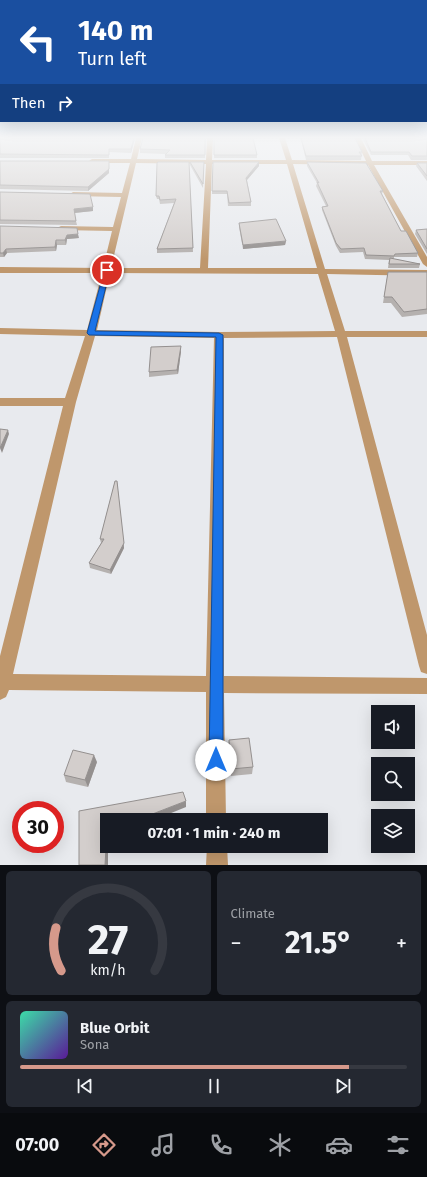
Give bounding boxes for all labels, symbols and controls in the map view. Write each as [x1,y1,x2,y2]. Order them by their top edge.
text: 140 m [78,14,154,47]
icon: left [12,16,64,68]
text: Turn left [78,48,147,70]
icon: right [54,92,76,114]
text: Then [12,94,46,112]
pin [90,253,124,287]
icon: arrive [96,259,118,281]
map controls [371,705,415,853]
button: sound [371,705,415,749]
position arrow [195,739,237,781]
button: search [371,757,415,801]
speed limit sign: 30 [12,801,64,853]
button: layers [371,809,415,853]
text: 07:01 · 1 min · 240 m [148,824,280,842]
text: Climate [231,906,275,921]
text: 27 [88,915,129,965]
text: 21.5° [285,925,353,961]
text: − [231,930,242,957]
text: + [396,930,407,957]
text: km/h [91,962,126,979]
text: Blue Orbit [80,1019,149,1037]
text: Sona [80,1037,109,1052]
icon: previous [74,1075,96,1097]
icon: pause [203,1075,225,1097]
icon: next [332,1075,354,1097]
icon: directions [90,1131,118,1159]
icon: music [149,1131,177,1159]
icon: phone [207,1131,235,1159]
icon: climate [266,1131,294,1159]
icon: car [325,1131,353,1159]
icon: filters [384,1131,412,1159]
text: 07:00 [15,1134,59,1156]

